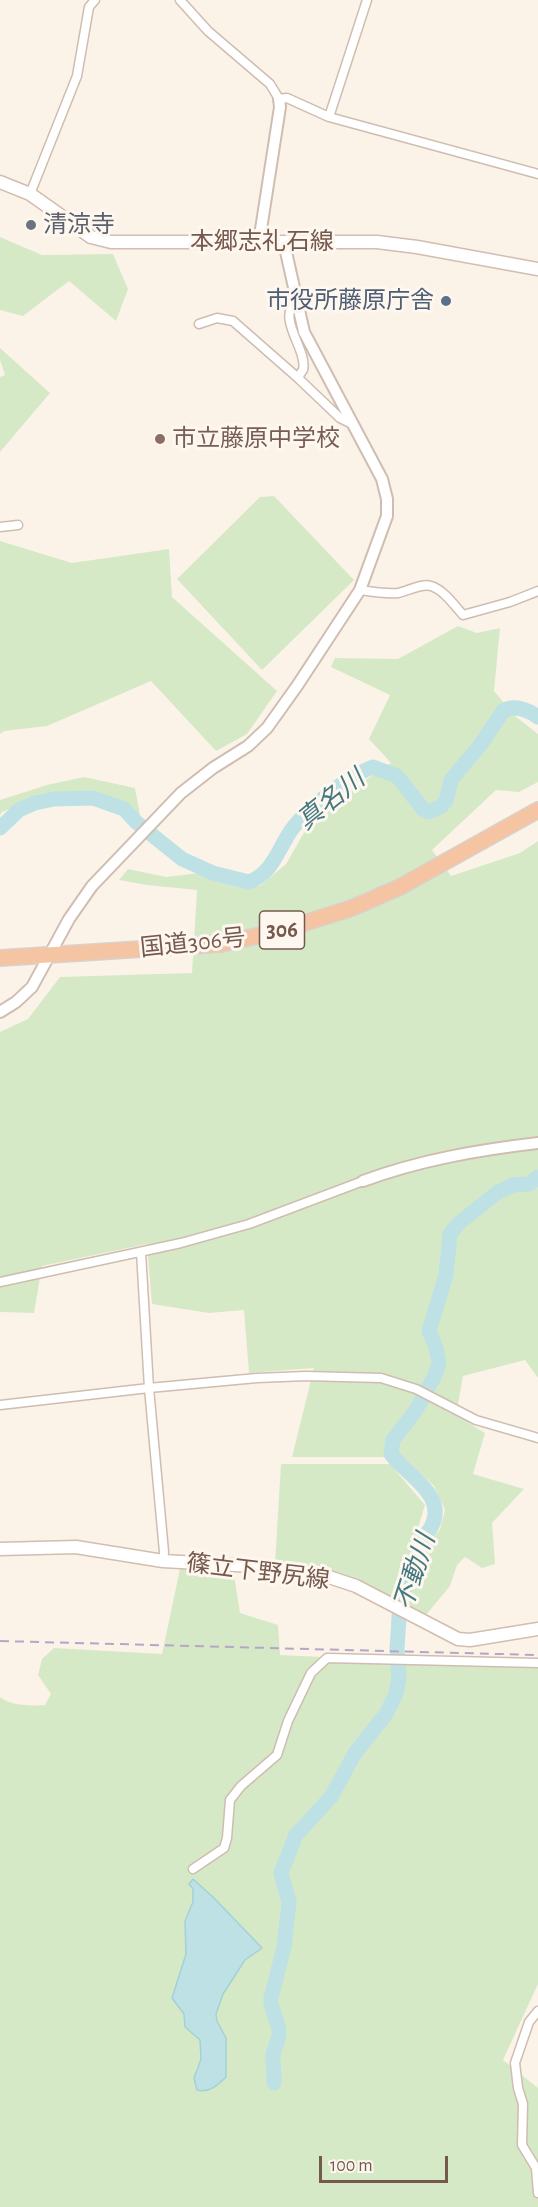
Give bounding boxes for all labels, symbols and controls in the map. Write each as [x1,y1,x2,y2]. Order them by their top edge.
place label: 清涼寺 [43,211,115,239]
marker: 清涼寺 [24,218,38,232]
street label: 本郷志礼石線 [190,228,334,256]
place label: 市役所藤原庁舎 [266,287,434,315]
marker: 市役所藤原庁舎 [439,294,453,308]
place label: 市立藤原中学校 [172,425,340,453]
marker: 市立藤原中学校 [153,432,167,446]
water label: 真名川 [291,763,371,837]
road number: 306 [260,911,304,949]
street label: 国道306号 [139,923,247,963]
water label: 不動川 [388,1530,442,1614]
street label: 篠立下野尻線 [185,1549,331,1595]
scale bar [322,2144,451,2182]
text: 100 m [330,2157,373,2175]

